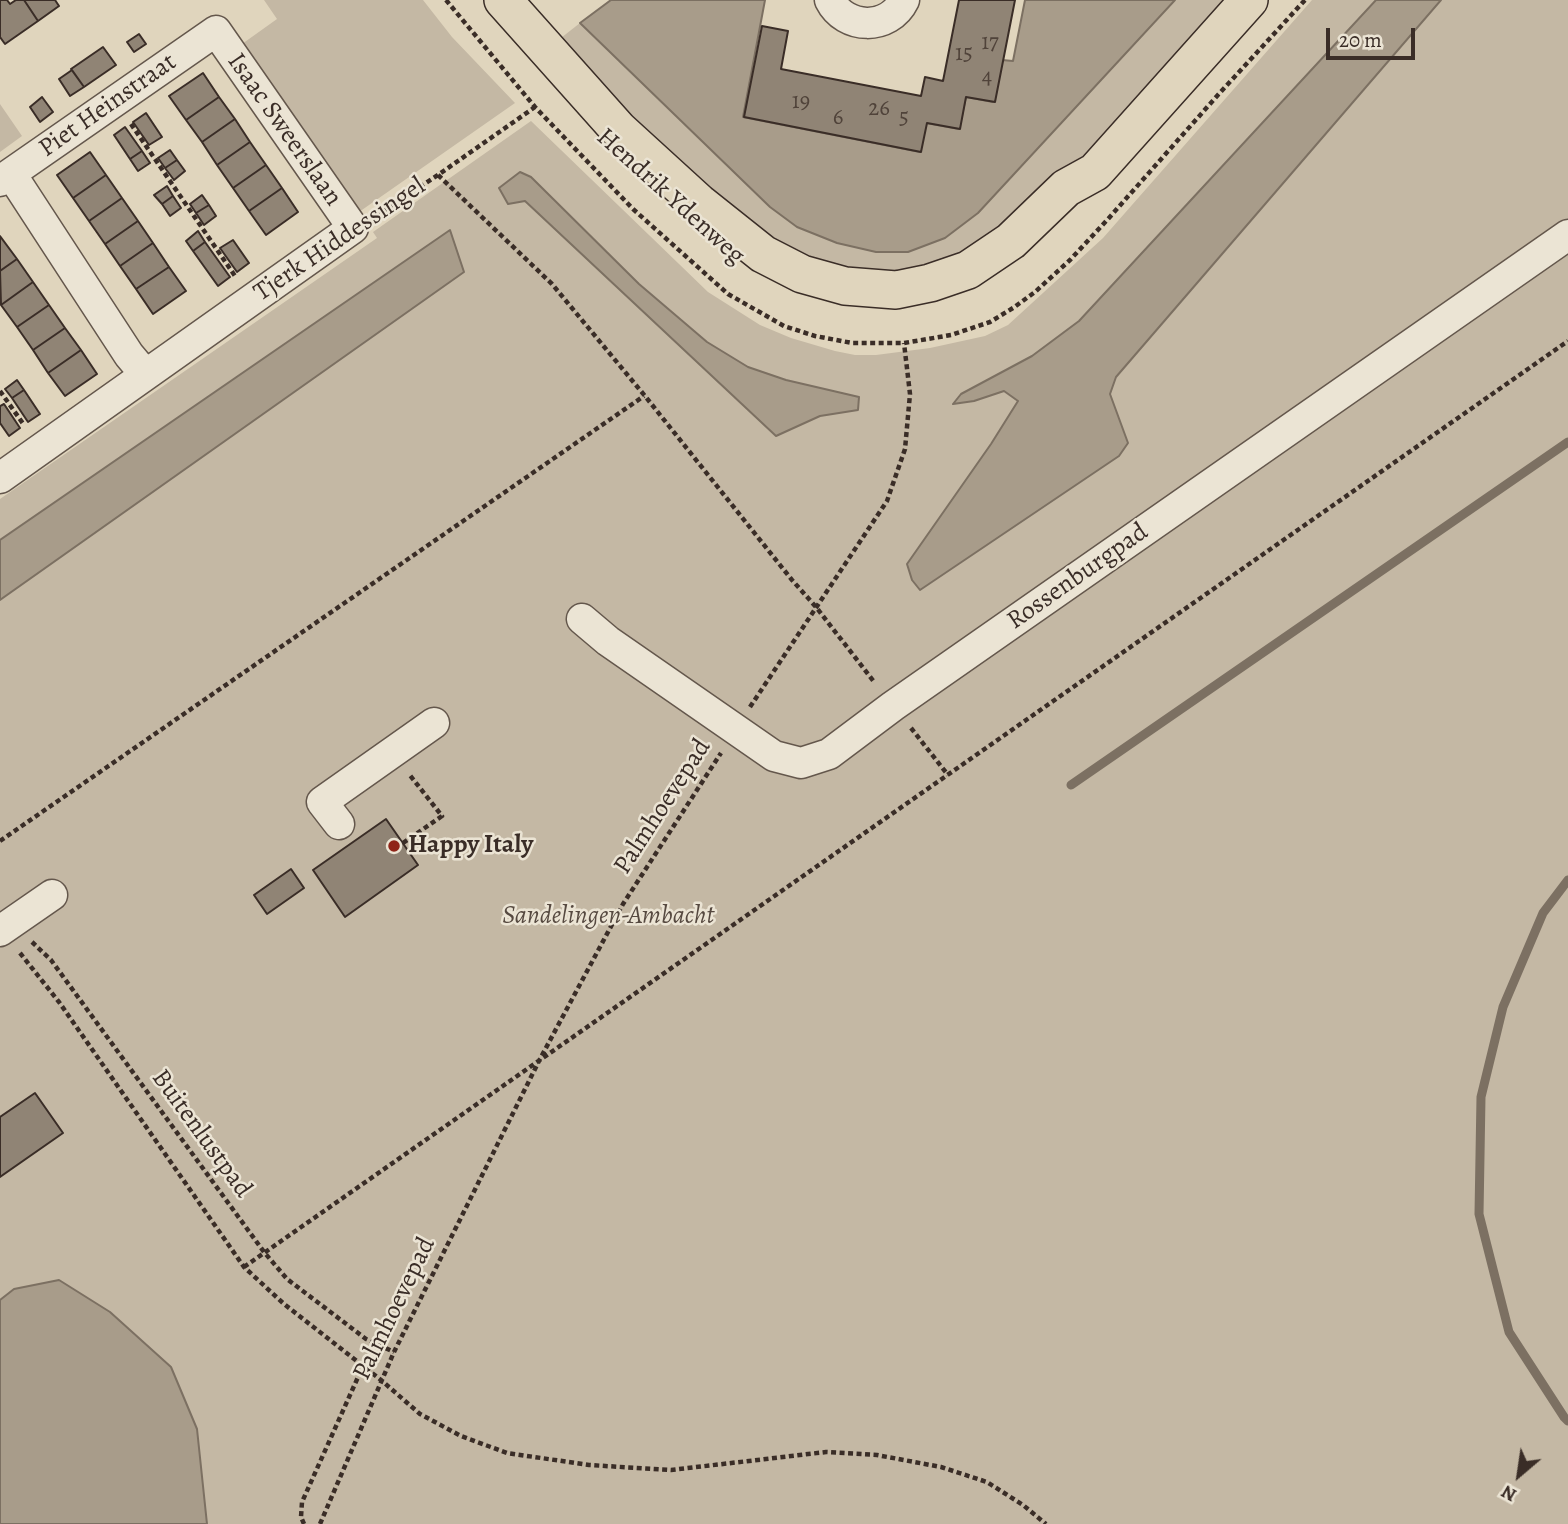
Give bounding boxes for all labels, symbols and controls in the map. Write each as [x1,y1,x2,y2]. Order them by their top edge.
scale bar [1330,14,1419,58]
text: 20 m [1339,26,1382,54]
house number: 17 [981,29,999,57]
house number: 15 [955,40,973,68]
street label: Piet Heinstraat [33,47,183,165]
street label: Isaac Sweerslaan [220,48,348,212]
house number: 4 [982,63,992,91]
house number: 19 [792,88,810,116]
house number: 26 [868,95,890,123]
house number: 6 [833,104,843,132]
house number: 5 [899,104,909,132]
street label: Hendrik Ydenweg [589,122,751,272]
street label: Tjerk Hiddessingel [248,171,432,309]
street label: Rossenburgpad [1002,517,1154,637]
street label: Palmhoevepad [608,734,718,880]
place label: Happy Italy [408,830,533,862]
marker: Happy Italy [386,838,402,854]
park label: Sandelingen-Ambacht [502,901,714,933]
street label: Buitenlustpad [144,1064,258,1204]
street label: Palmhoevepad [347,1233,443,1385]
north arrow [1484,1440,1554,1510]
text: N [1496,1479,1521,1508]

